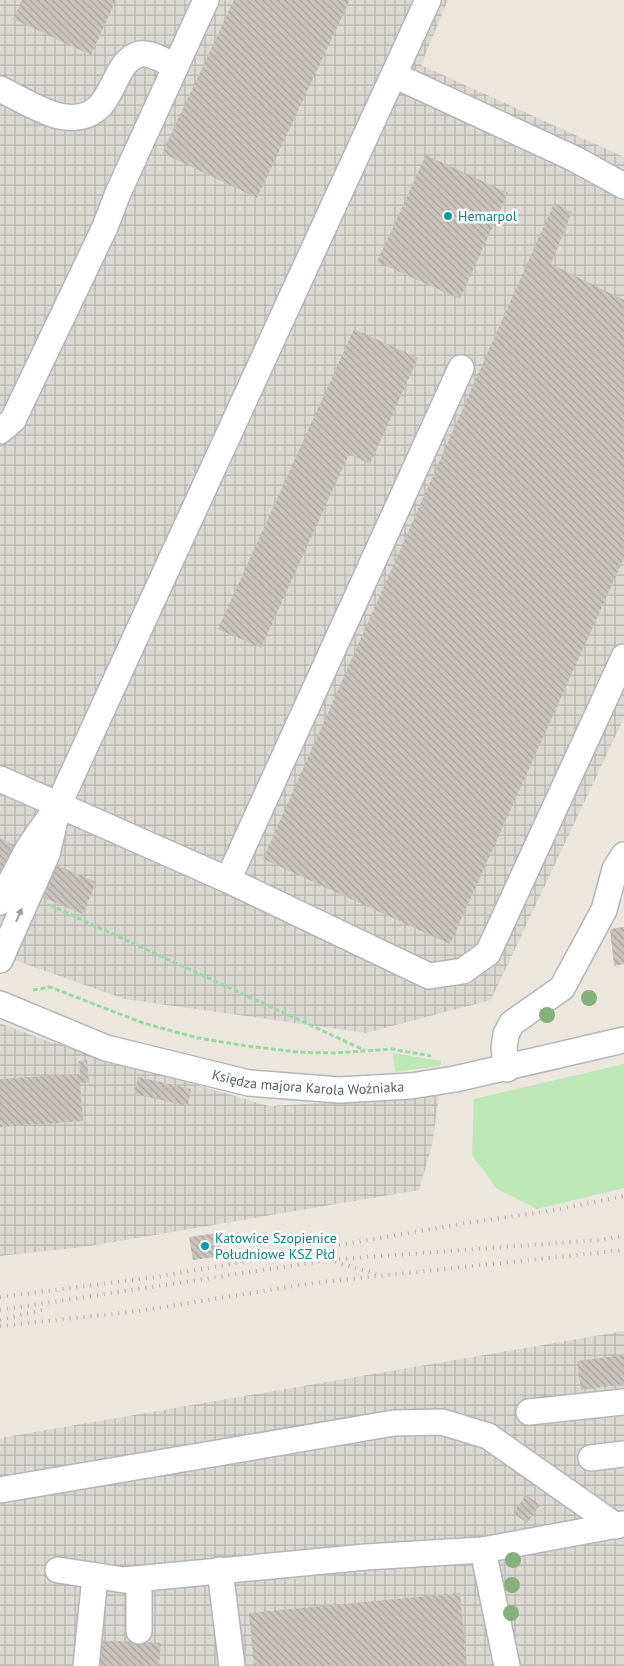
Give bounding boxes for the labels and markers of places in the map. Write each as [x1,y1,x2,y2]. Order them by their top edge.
place label: Hemarpol [458,207,517,225]
marker: Hemarpol [442,210,454,222]
place label: Katowice Szopienice Południowe KSZ Płd [215,1229,337,1263]
marker: Katowice Szopienice Południowe KSZ Płd [199,1240,211,1252]

